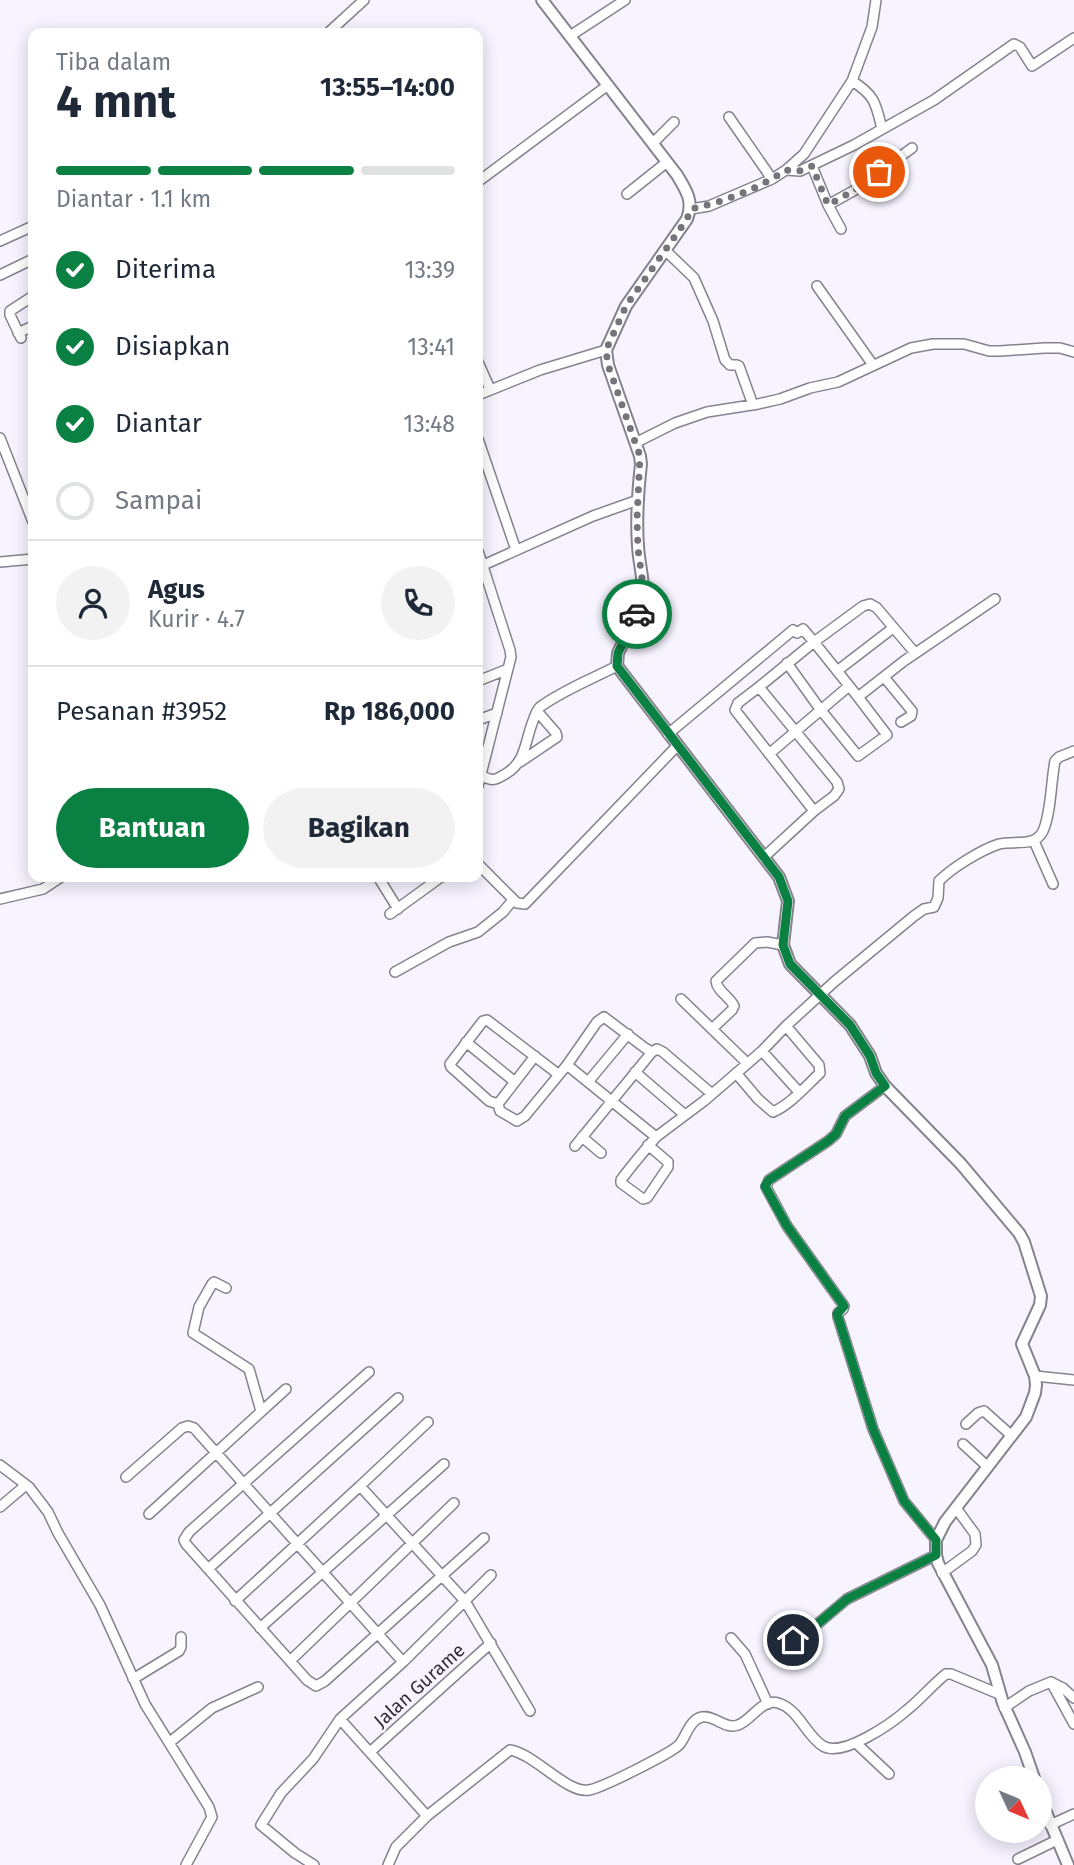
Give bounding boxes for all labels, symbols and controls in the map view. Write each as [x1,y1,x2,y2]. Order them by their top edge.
text: Tiba dalam [56,48,171,76]
text: 13:55–14:00 [320,72,455,103]
text: 4 mnt [56,74,176,129]
pin [849,142,909,202]
icon: bag [860,153,898,191]
text: Diantar · 1.1 km [56,185,211,213]
icon: check [56,251,94,289]
text: Diterima [115,254,216,285]
text: 13:39 [405,256,455,284]
icon: check [56,328,94,366]
text: Disiapkan [115,331,230,362]
text: 13:41 [407,333,455,361]
icon: check [56,405,94,443]
text: Diantar [115,408,202,439]
text: 13:48 [403,410,455,438]
text: Sampai [115,485,202,516]
button: person [56,566,130,640]
button: phone [381,566,455,640]
text: Agus [148,574,205,605]
courier [602,579,672,649]
icon: car [618,595,656,633]
text: Kurir · 4.7 [148,605,245,633]
text: Pesanan #3952 [56,696,227,727]
text: Rp 186,000 [324,696,455,727]
button: Bantuan [56,788,249,868]
button: Bagikan [263,788,455,868]
pin [763,1610,823,1670]
icon: home [774,1621,812,1659]
street label: Jalan Gurame [369,1638,470,1732]
north arrow [975,1766,1052,1843]
map controls [975,1766,1052,1843]

